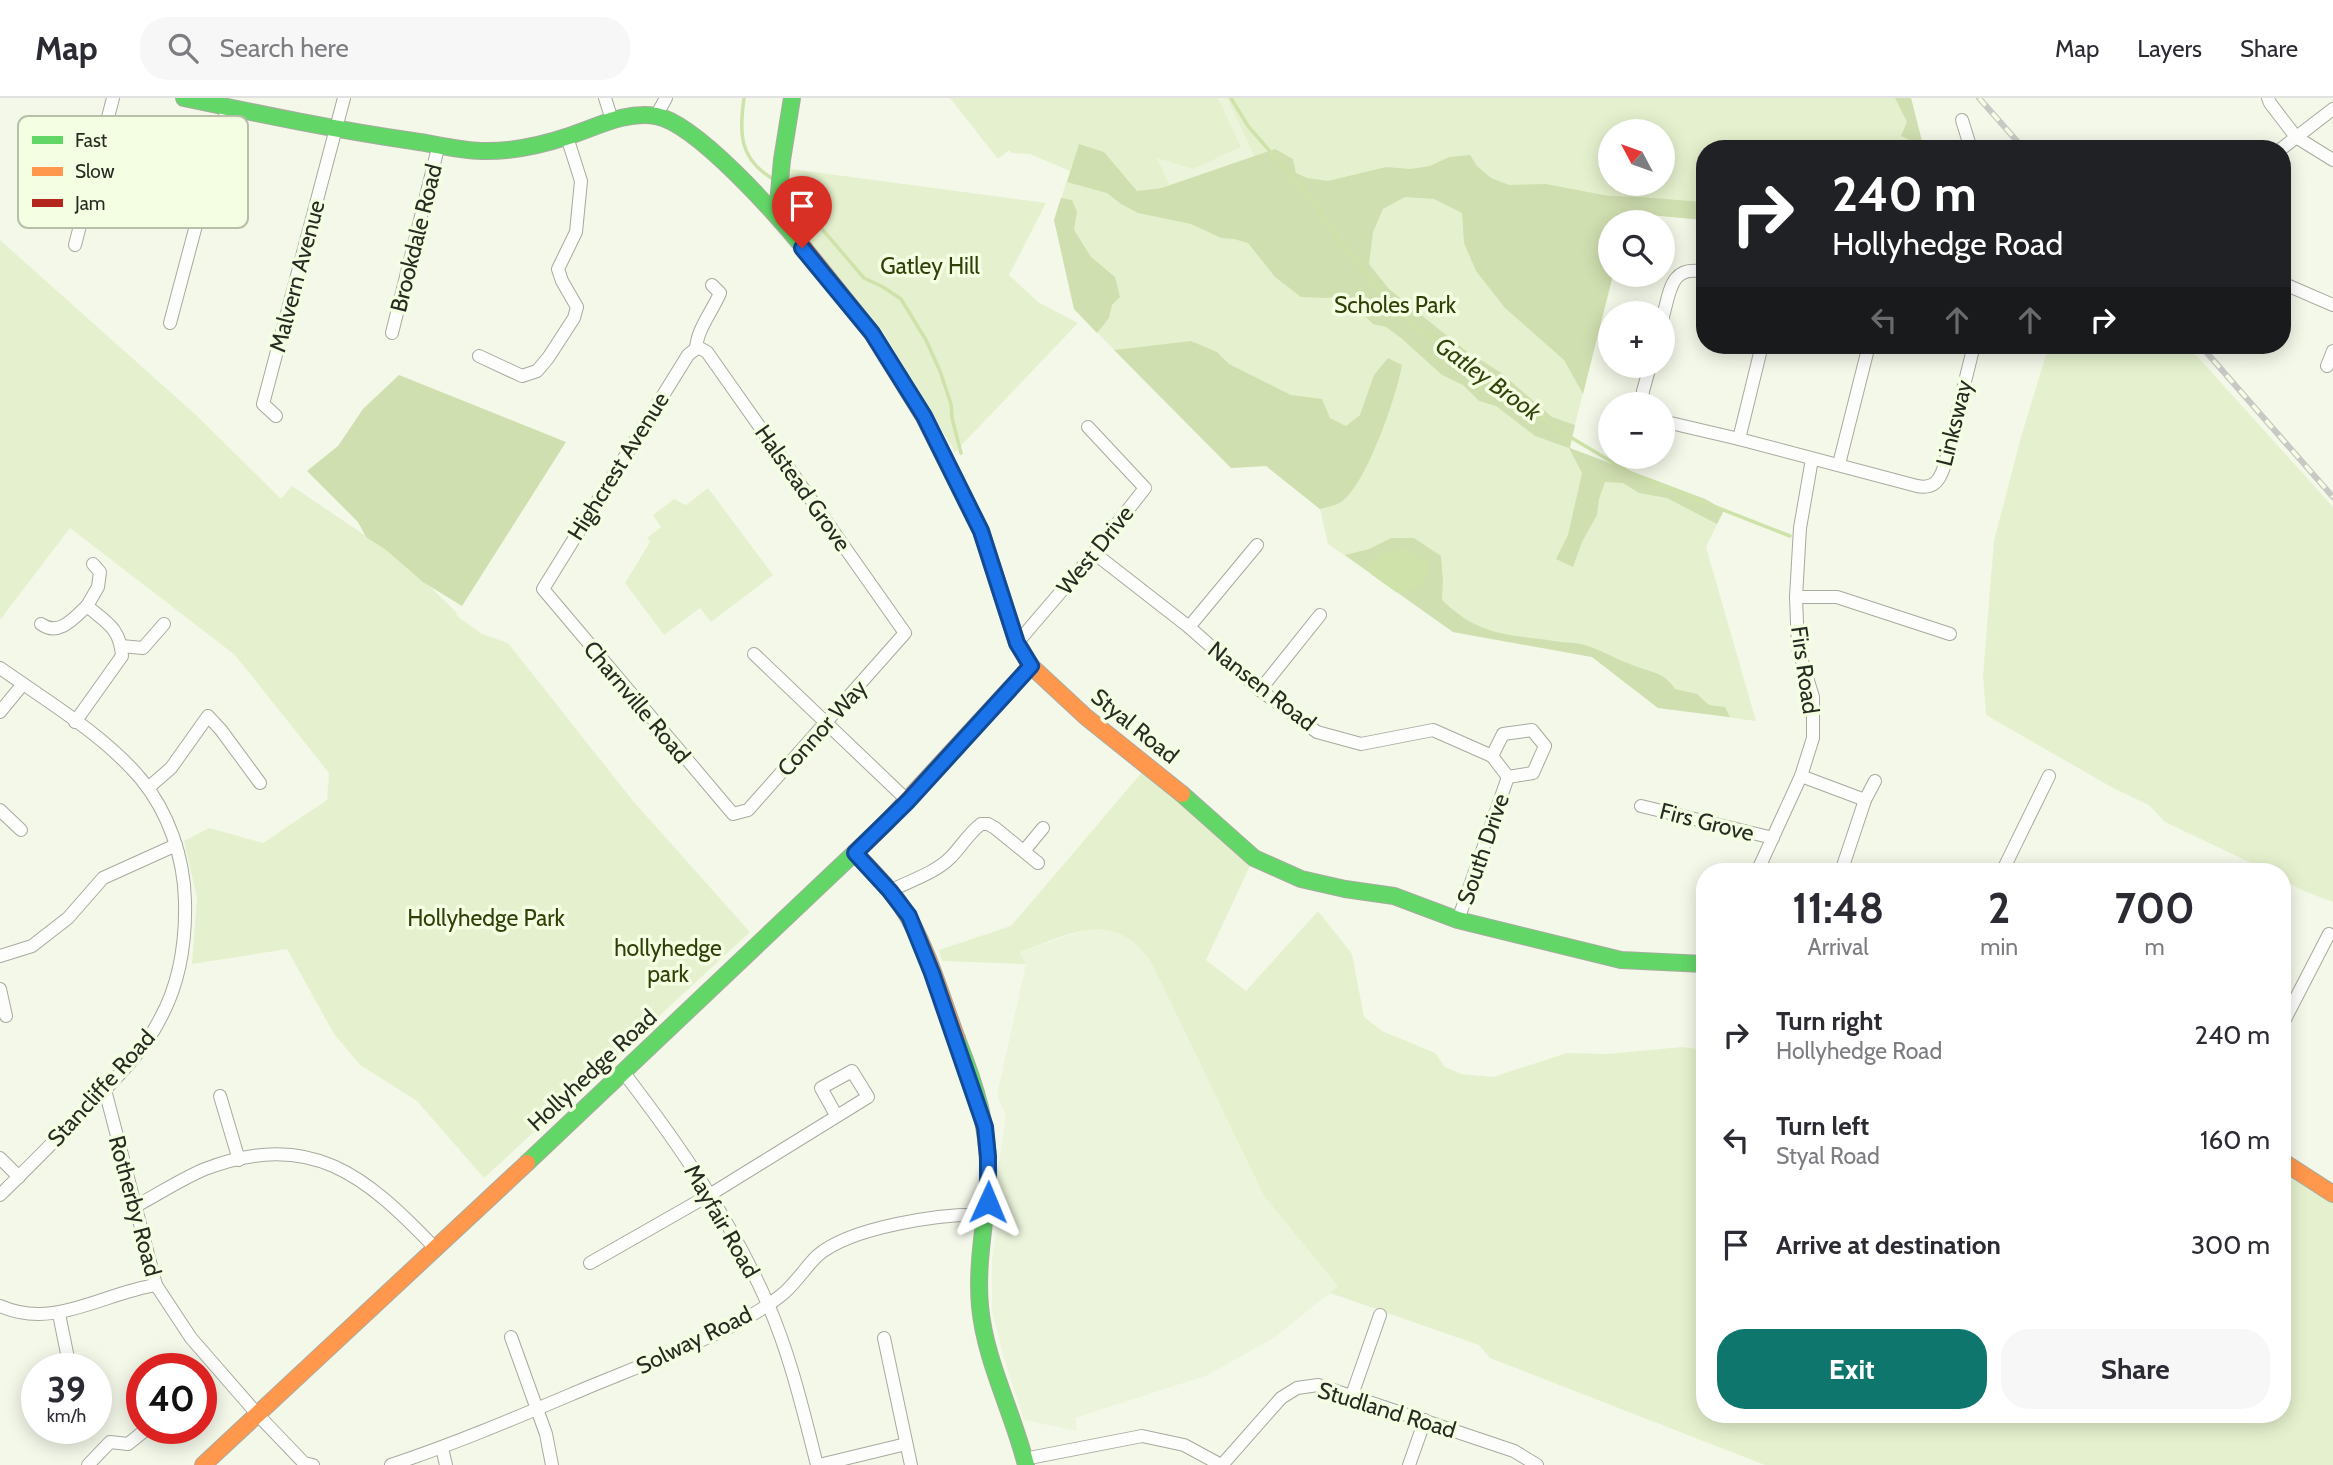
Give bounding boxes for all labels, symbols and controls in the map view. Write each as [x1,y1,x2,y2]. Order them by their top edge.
search box [140,17,630,80]
text: Map [35,28,98,68]
icon: search [164,29,202,67]
text: Search here [220,32,349,64]
text: Map [2055,34,2099,63]
text: Layers [2137,34,2202,63]
text: Share [2240,34,2298,63]
legend [18,116,248,228]
north arrow [1598,119,1675,196]
map controls [1598,119,1675,469]
text: Fast [75,129,108,152]
text: Slow [75,160,115,183]
street label: Brookdale Road [384,161,448,315]
text: 240 m [1832,164,1977,223]
icon: right [1717,168,1808,259]
pin [772,176,832,248]
icon: arrive [783,187,821,225]
text: Jam [74,192,105,215]
street label: Malvern Avenue [263,197,331,355]
button: search [1598,210,1675,287]
text: Hollyhedge Road [1832,224,2063,263]
park label: Gatley Hill [880,252,980,280]
park label: Scholes Park [1334,291,1457,319]
button: + [1598,301,1675,378]
icon: left [1865,301,1903,339]
icon: ahead [1938,301,1976,339]
icon: ahead [2011,301,2049,339]
icon: right [2084,301,2122,339]
water label: Gatley Brook [1430,331,1547,427]
street label: Linksway [1930,377,1978,469]
street label: Highcrest Avenue [561,387,675,545]
button: − [1598,392,1675,469]
street label: Halstead Grove [749,419,857,557]
street label: West Drive [1051,500,1140,600]
street label: Firs Road [1785,624,1825,716]
street label: Charnville Road [578,635,696,769]
street label: Nansen Road [1203,635,1321,737]
street label: Connor Way [771,674,873,782]
street label: Styal Road [1086,682,1184,770]
street label: South Drive [1451,790,1515,908]
street label: Firs Grove [1657,797,1757,847]
text: 11:48 [1792,882,1884,934]
text: 2 [1988,882,2010,934]
text: 700 [2114,882,2195,934]
park label: Hollyhedge Park [407,904,566,932]
text: Arrival [1808,933,1869,961]
text: min [1980,933,2018,961]
text: m [2144,933,2165,961]
park label: hollyhedge park [614,934,722,988]
street label: Hollyhedge Road [522,1003,662,1137]
text: Turn right [1776,1005,1882,1037]
icon: right [1717,1016,1755,1054]
text: 240 m [2195,1019,2270,1051]
street label: Stancliffe Road [41,1024,161,1152]
text: Hollyhedge Road [1776,1037,1942,1065]
text: Turn left [1776,1110,1869,1142]
icon: left [1717,1121,1755,1159]
text: 160 m [2200,1124,2270,1156]
street label: Rotherby Road [103,1133,167,1279]
text: Styal Road [1776,1142,1880,1170]
street label: Mayfair Road [678,1159,766,1283]
position arrow [951,1165,1025,1239]
icon: arrive [1717,1226,1755,1264]
text: Arrive at destination [1776,1229,2001,1261]
text: 300 m [2191,1229,2270,1261]
street label: Solway Road [632,1300,756,1380]
button: Exit [1717,1329,1987,1409]
button: Share [2001,1329,2270,1409]
speed limit sign: 40 [126,1353,217,1444]
text: 39 [47,1368,86,1411]
street label: Studland Road [1315,1376,1459,1444]
text: km/h [47,1405,86,1427]

